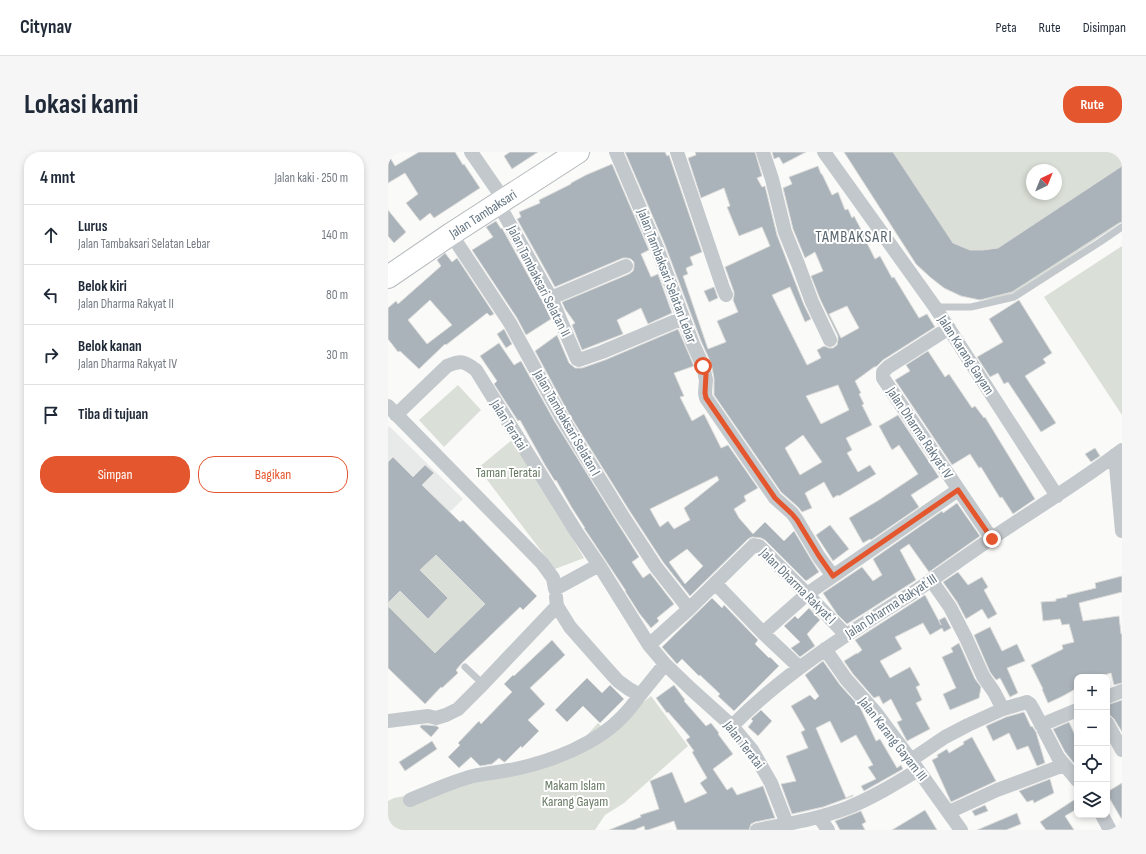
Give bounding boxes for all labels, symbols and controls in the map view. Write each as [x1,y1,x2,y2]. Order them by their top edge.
text: Citynav [20,16,72,39]
text: Peta [996,19,1017,36]
text: Rute [1039,19,1061,36]
text: Disimpan [1083,19,1126,36]
button: Rute [1063,86,1122,123]
text: Lokasi kami [24,88,138,121]
north arrow [1026,164,1062,200]
text: 4 mnt [40,168,75,188]
text: Jalan kaki · 250 m [274,170,348,186]
street label: Jalan Tambaksari [445,186,520,242]
street label: Jalan Tambaksari Selatan Lebar [633,206,700,346]
text: Lurus [78,217,107,236]
street label: Jalan Tambaksari Selatan II [503,222,574,339]
icon: ahead [40,224,62,246]
text: 140 m [322,227,348,243]
district label: TAMBAKSARI [815,228,893,247]
text: Jalan Tambaksari Selatan Lebar [78,236,210,252]
text: Belok kiri [78,277,127,296]
icon: left [40,284,62,306]
text: 80 m [326,287,348,303]
text: Jalan Dharma Rakyat II [78,296,174,312]
street label: Jalan Karang Gayam [934,311,998,398]
text: Belok kanan [78,337,142,356]
icon: right [40,344,62,366]
text: 30 m [326,347,348,363]
text: Jalan Dharma Rakyat IV [78,356,177,372]
route start [694,357,712,375]
street label: Jalan Tambaksari Selatan I [529,366,604,479]
street label: Jalan Dharma Rakyat IV [883,383,957,483]
street label: Jalan Teratai [486,396,531,453]
icon: arrive [40,404,62,426]
text: Tiba di tujuan [78,405,148,424]
button: Simpan [40,456,190,493]
button: Bagikan [198,456,348,493]
park label: Taman Teratai [476,464,540,481]
route end [983,530,1001,548]
street label: Jalan Dharma Rakyat I [756,544,839,627]
street label: Jalan Dharma Rakyat III [841,570,940,643]
map controls [1074,674,1110,818]
button: + [1074,674,1110,710]
street label: Jalan Karang Gayam III [854,693,931,784]
button: − [1074,710,1110,746]
street label: Jalan Teratai [719,717,768,772]
button: locate [1074,746,1110,782]
park label: Makam Islam Karang Gayam [542,777,608,810]
button: layers [1074,782,1110,818]

